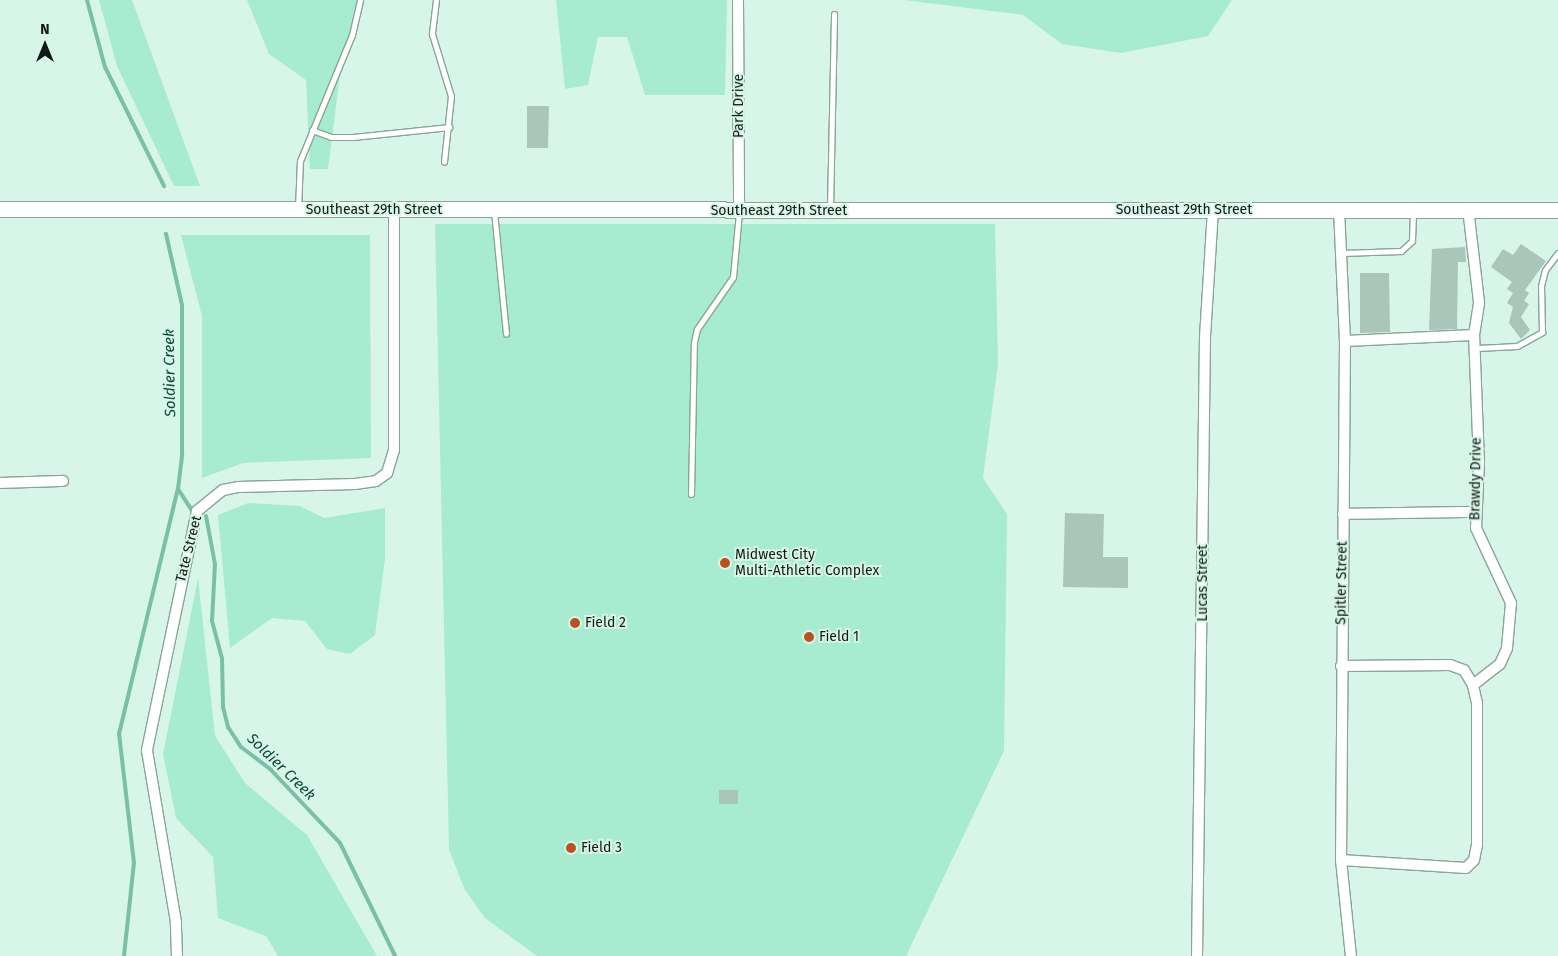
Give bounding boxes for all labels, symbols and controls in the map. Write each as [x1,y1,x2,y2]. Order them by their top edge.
north arrow [20,20,70,70]
text: N [40,21,50,38]
street label: Park Drive [731,74,747,138]
street label: Southeast 29th Street [306,202,442,218]
street label: Southeast 29th Street [1116,202,1252,218]
street label: Southeast 29th Street [711,203,847,219]
water label: Soldier Creek [160,329,180,417]
street label: Brawdy Drive [1467,437,1485,521]
street label: Tate Street [173,514,205,584]
street label: Spitler Street [1333,541,1351,625]
street label: Lucas Street [1195,544,1211,622]
place label: Midwest City Multi-Athletic Complex [735,547,879,580]
marker: Midwest City Multi-Athletic Complex [719,557,731,569]
place label: Field 2 [585,615,626,631]
marker: Field 2 [569,617,581,629]
place label: Field 1 [819,629,859,645]
marker: Field 1 [803,631,815,643]
water label: Soldier Creek [243,730,319,804]
place label: Field 3 [581,840,622,856]
marker: Field 3 [565,842,577,854]

